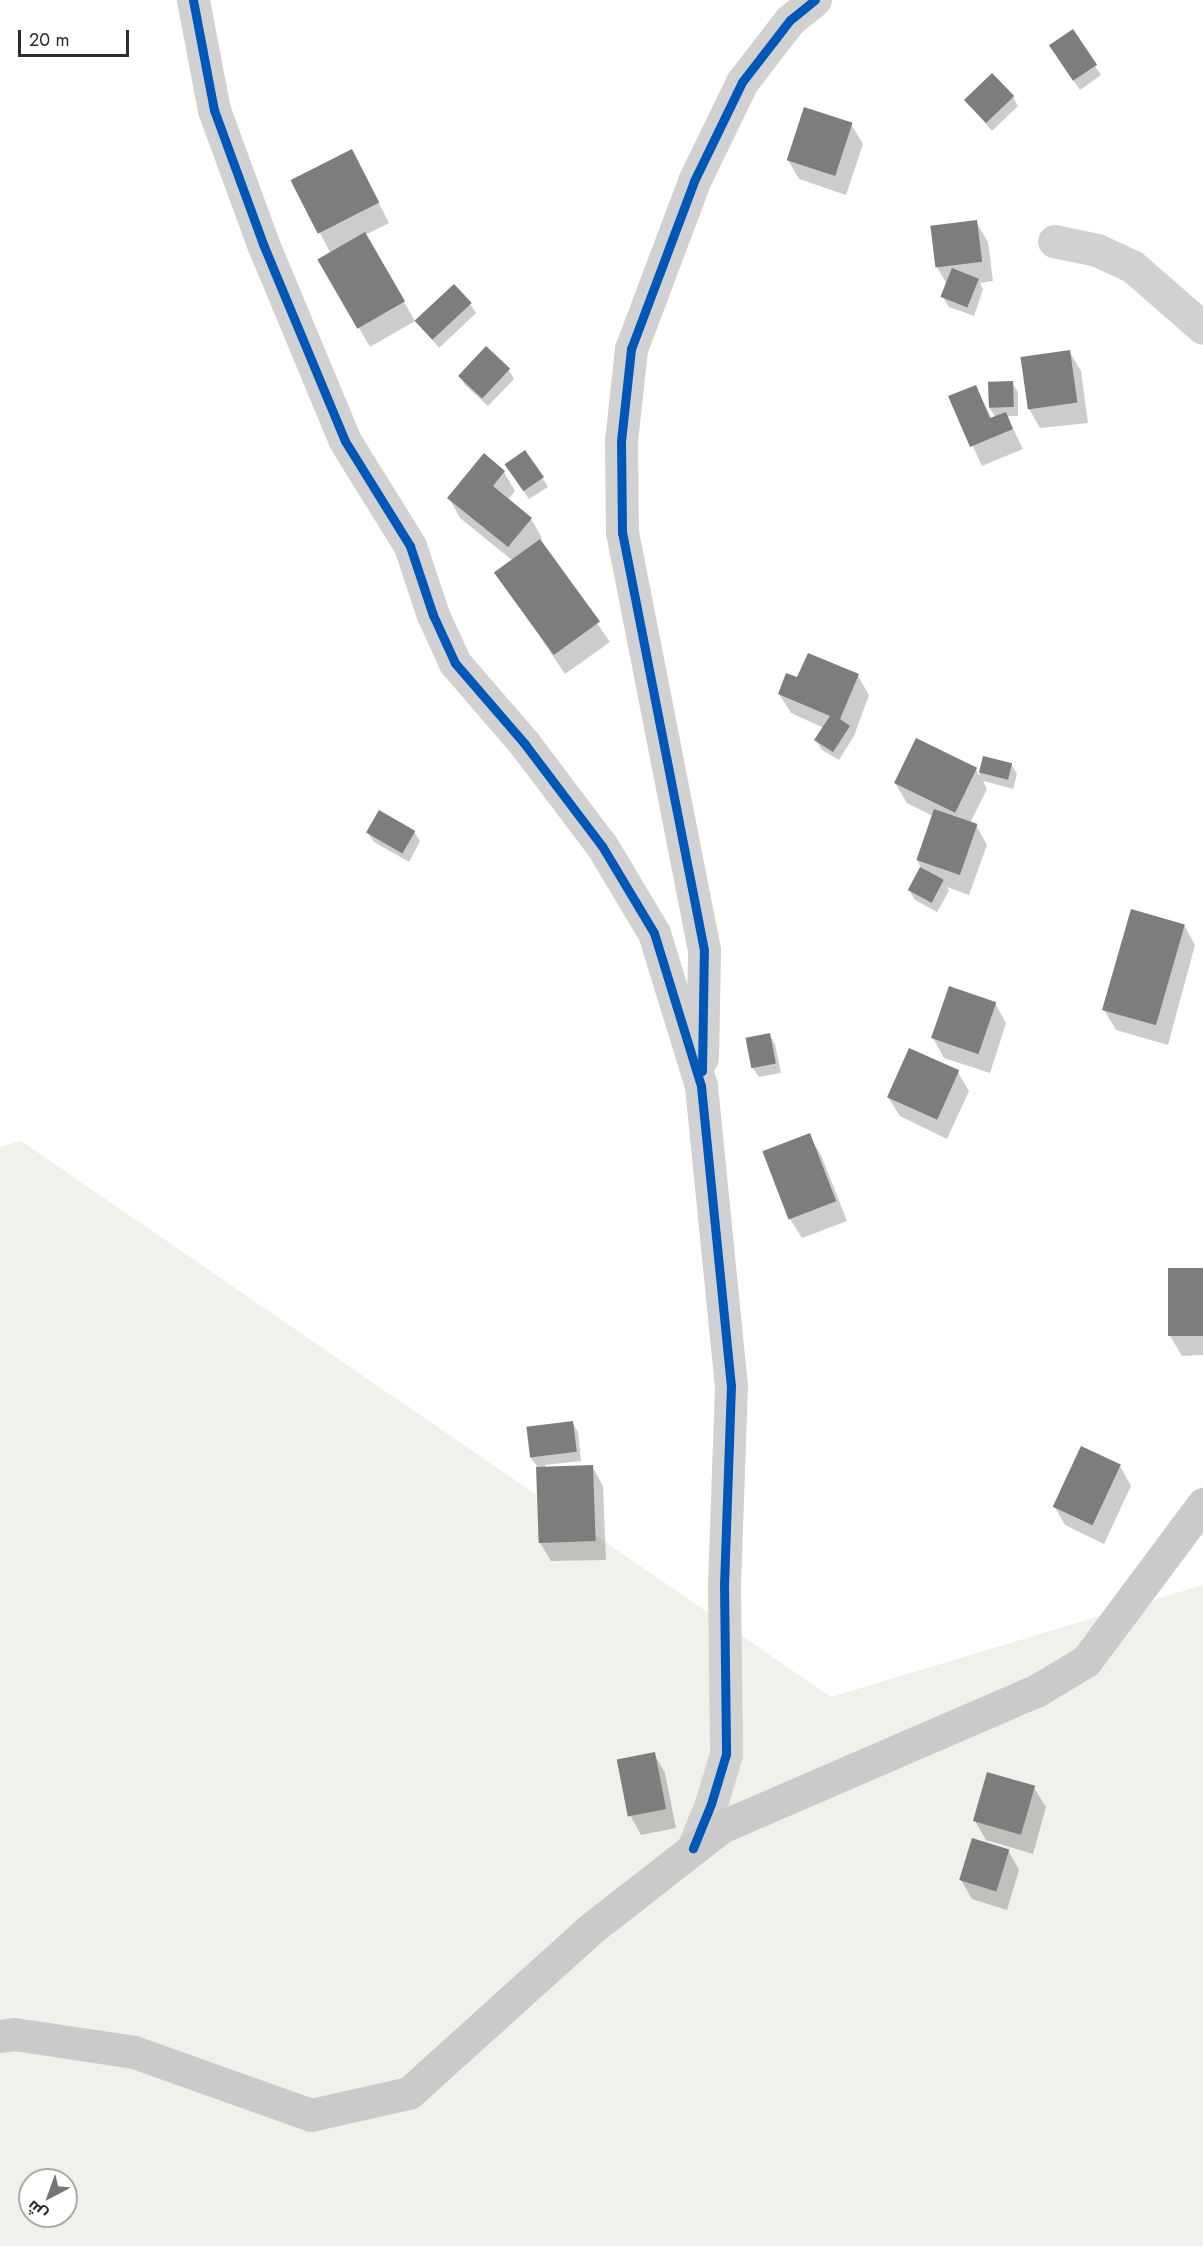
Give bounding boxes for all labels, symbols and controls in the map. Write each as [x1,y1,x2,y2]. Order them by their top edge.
scale bar [21,18,132,56]
text: 20 m [29,27,69,53]
north arrow [18,2168,78,2228]
text: ش [22,2195,52,2226]

